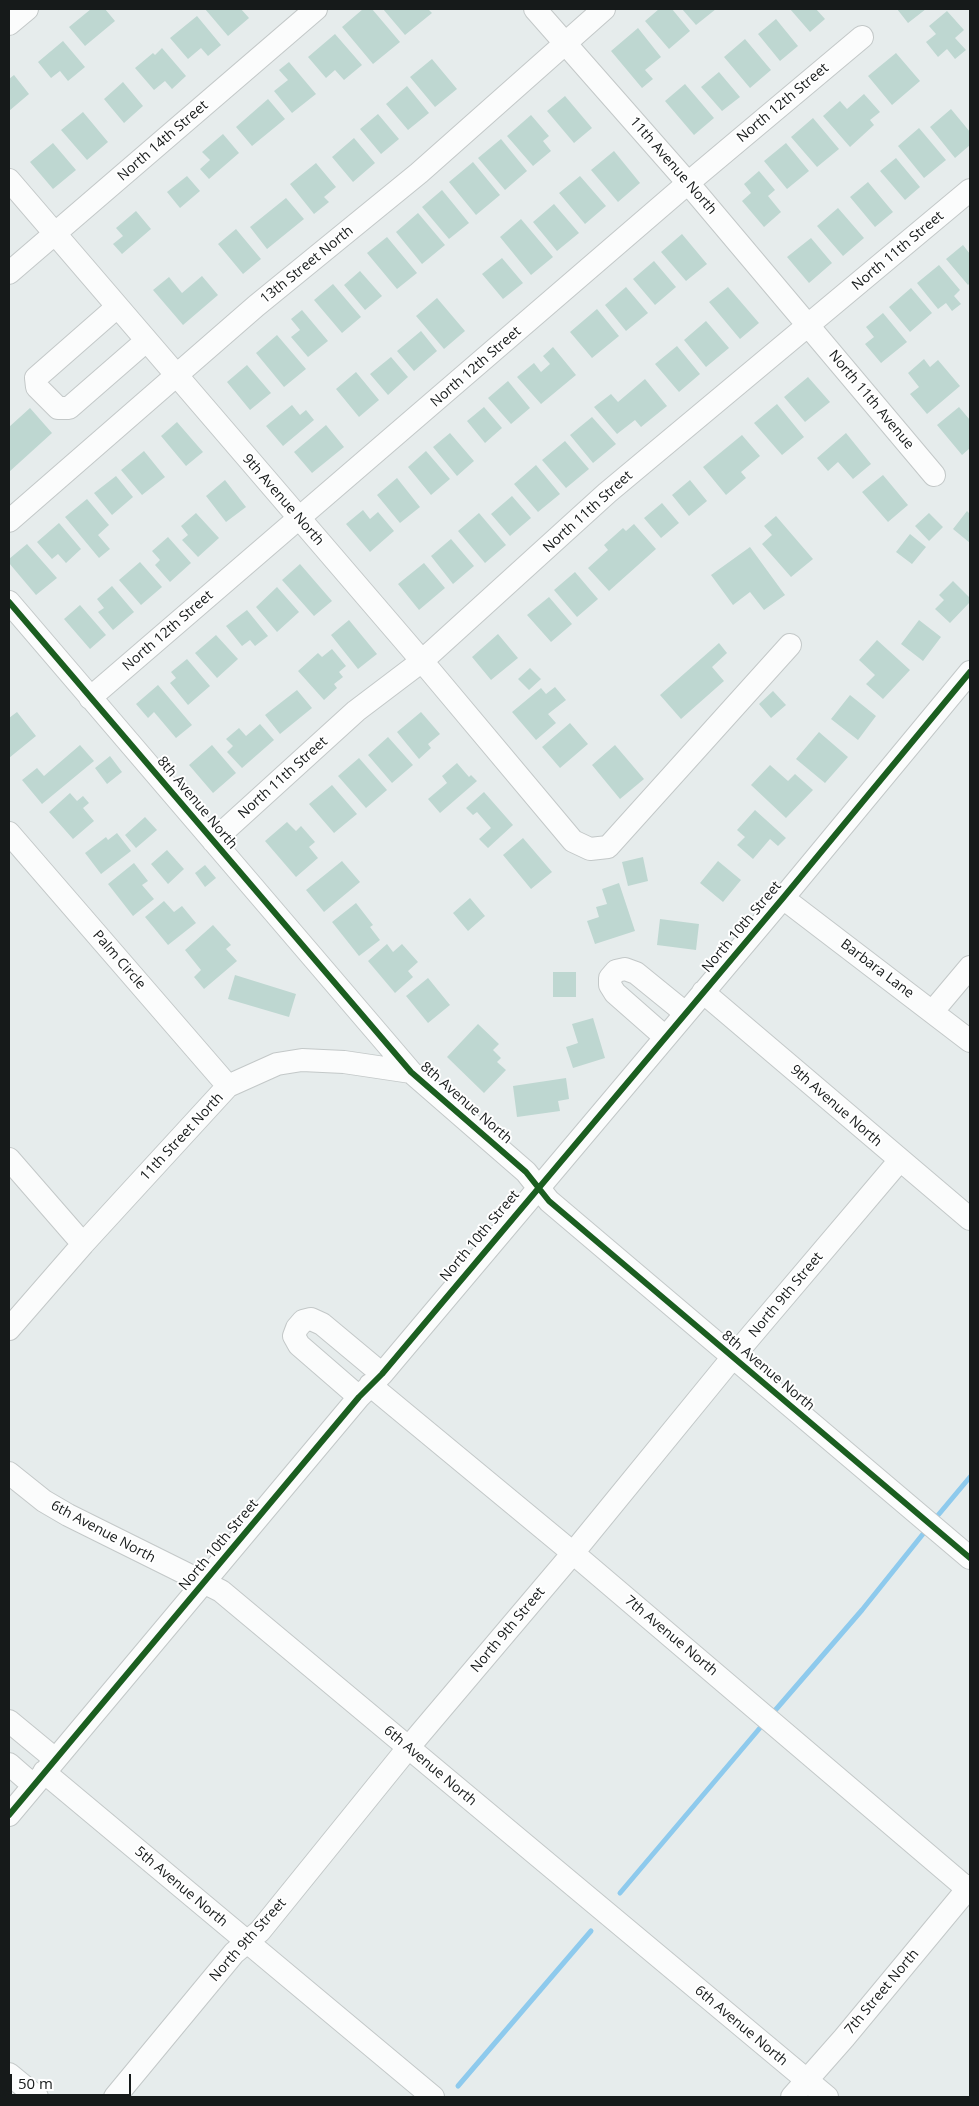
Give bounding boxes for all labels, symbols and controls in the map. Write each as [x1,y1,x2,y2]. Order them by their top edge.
street label: North 12th Street [734,60,832,146]
street label: North 14th Street [114,97,212,185]
street label: 11th Avenue North [626,114,720,218]
street label: North 11th Street [849,208,947,294]
street label: 13th Street North [257,223,357,307]
street label: North 12th Street [427,323,525,411]
street label: North 11th Avenue [825,347,917,453]
street label: 9th Avenue North [239,451,327,549]
street label: North 11th Street [540,468,636,556]
street label: North 12th Street [119,587,217,675]
street label: North 11th Street [235,734,331,822]
street label: 8th Avenue North [153,753,241,853]
street label: North 10th Street [699,878,785,976]
street label: Palm Circle [89,927,149,993]
street label: Barbara Lane [837,936,917,1002]
street label: 8th Avenue North [417,1059,515,1147]
street label: 9th Avenue North [787,1062,885,1150]
street label: 11th Street North [137,1090,227,1184]
street label: North 10th Street [437,1187,523,1285]
street label: North 9th Street [745,1249,827,1341]
street label: 8th Avenue North [718,1327,818,1415]
street label: North 10th Street [176,1496,262,1594]
street label: 6th Avenue North [48,1497,158,1567]
street label: North 9th Street [467,1584,549,1676]
street label: 7th Avenue North [621,1592,721,1680]
street label: 6th Avenue North [380,1722,480,1810]
street label: 5th Avenue North [131,1843,231,1931]
street label: North 9th Street [206,1895,290,1985]
street label: 7th Street North [841,1946,923,2038]
street label: 6th Avenue North [691,1982,791,2070]
scale bar [12,2064,134,2096]
text: 50 m [18,2073,53,2093]

